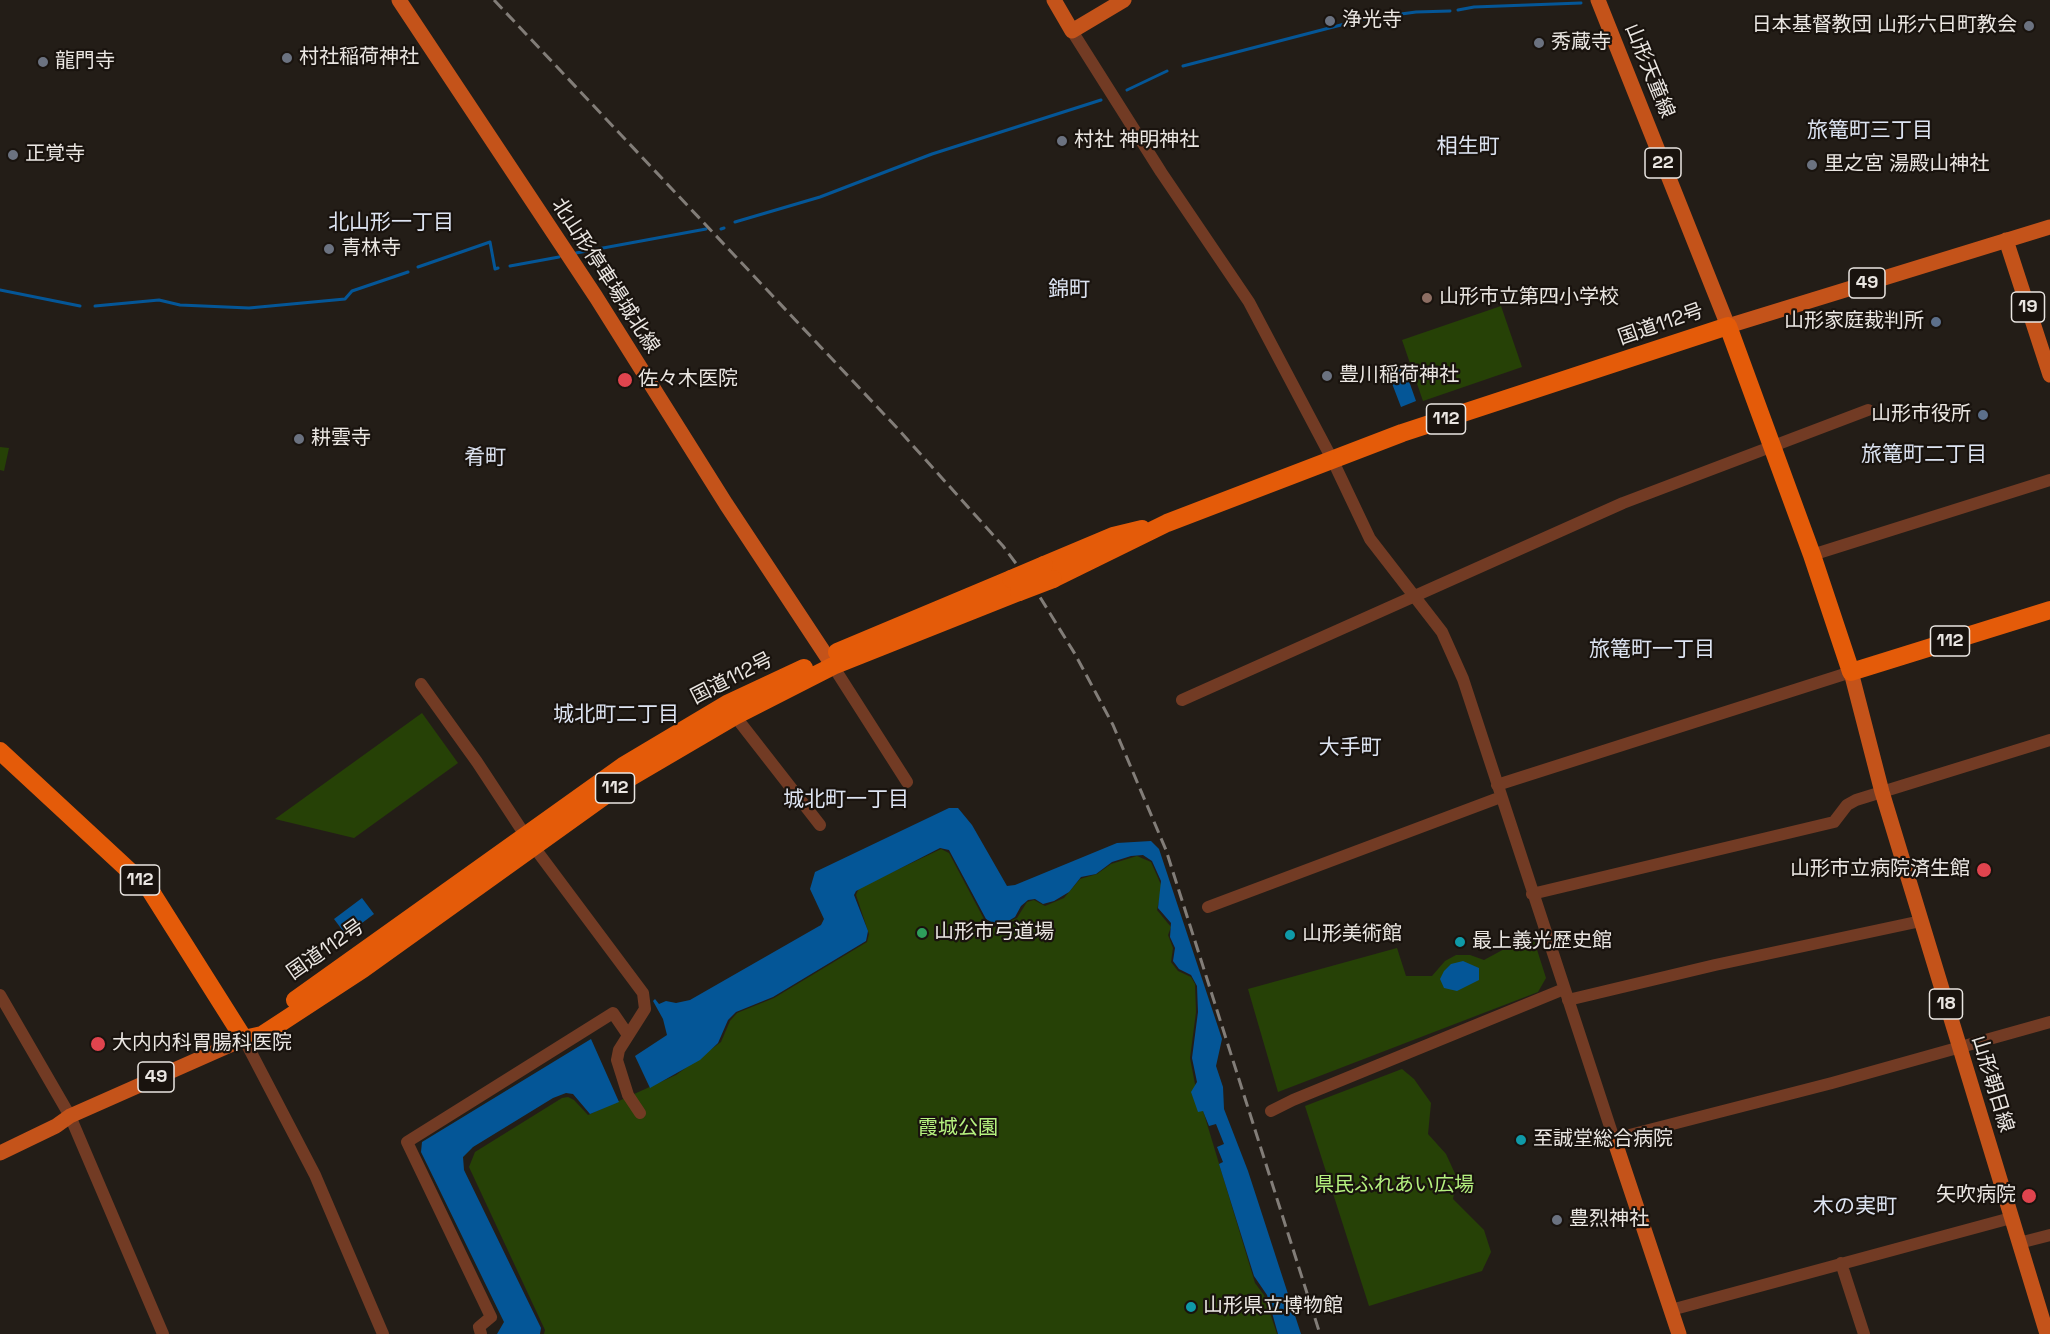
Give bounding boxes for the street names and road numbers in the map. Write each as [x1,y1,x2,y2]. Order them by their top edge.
street label: 山形天童線 [1619,20,1679,122]
road number: 22 [1645,148,1681,178]
street label: 北山形停車場城北線 [546,194,664,358]
road number: 49 [1849,268,1885,298]
road number: 19 [2012,292,2044,322]
street label: 国道112号 [1615,299,1707,351]
road number: 112 [1426,404,1466,434]
road number: 112 [1930,626,1970,656]
street label: 国道112号 [687,648,777,710]
road number: 112 [596,773,634,803]
road number: 112 [120,865,160,895]
street label: 国道112号 [283,915,369,985]
road number: 18 [1930,989,1962,1019]
street label: 山形朝日線 [1966,1033,2018,1135]
road number: 49 [138,1062,174,1092]

